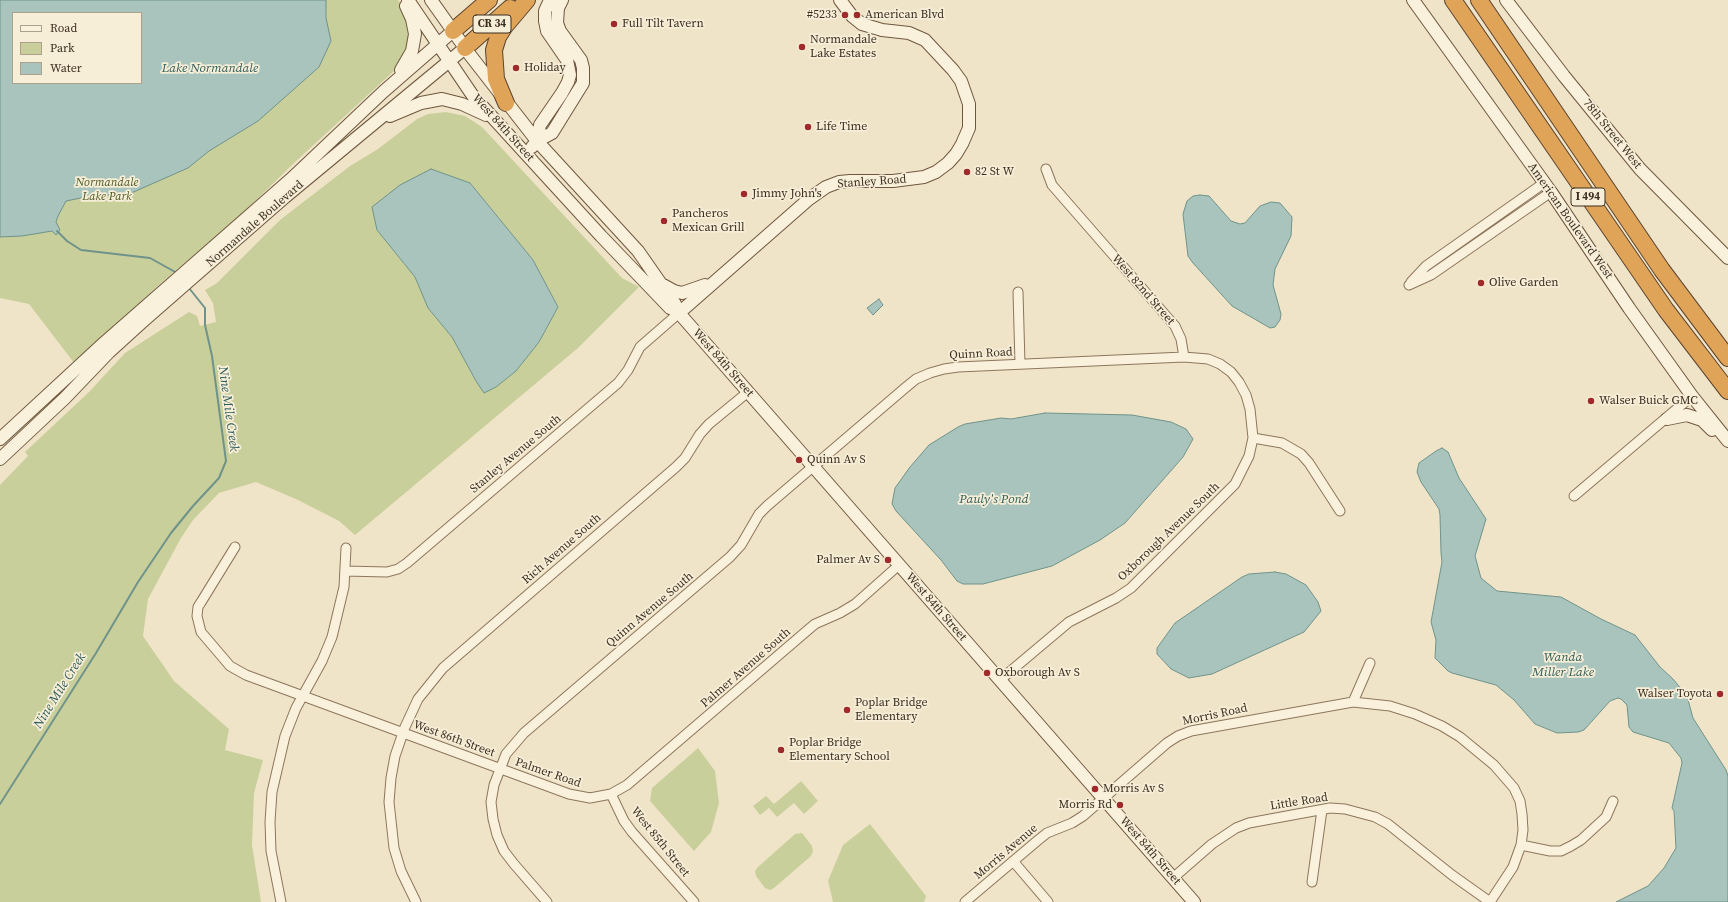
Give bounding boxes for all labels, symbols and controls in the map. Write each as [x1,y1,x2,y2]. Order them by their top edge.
place label: #5233 [807,8,837,22]
place label: American Blvd [865,8,944,22]
marker: #5233 [840,10,850,20]
marker: American Blvd [852,10,862,20]
legend [12,12,142,84]
road number: CR 34 [473,15,511,33]
place label: Full Tilt Tavern [622,17,704,31]
marker: Full Tilt Tavern [609,19,619,29]
text: Road [50,20,77,36]
place label: Normandale Lake Estates [810,33,877,61]
text: Park [50,40,75,56]
marker: Normandale Lake Estates [797,42,807,52]
text: Water [50,60,82,76]
water label: Lake Normandale [162,61,258,77]
place label: Holiday [524,61,566,75]
marker: Holiday [511,63,521,73]
street label: West 84th Street [469,91,537,165]
street label: 78th Street West [1579,96,1645,172]
place label: Life Time [816,120,867,134]
marker: Life Time [803,122,813,132]
street label: American Boulevard West [1524,160,1616,282]
place label: 82 St W [975,165,1014,179]
marker: 82 St W [962,167,972,177]
street label: Stanley Road [837,172,907,192]
park label: Normandale Lake Park [76,176,138,204]
street label: Normandale Boulevard [203,178,307,270]
place label: Jimmy John's [752,187,822,201]
road number: I 494 [1571,188,1605,206]
marker: Jimmy John's [739,189,749,199]
place label: Pancheros Mexican Grill [672,207,745,235]
marker: Pancheros Mexican Grill [659,216,669,226]
street label: West 82nd Street [1109,252,1177,328]
place label: Olive Garden [1489,276,1559,290]
marker: Olive Garden [1476,278,1486,288]
street label: West 84th Street [689,326,757,400]
street label: Quinn Road [949,345,1013,363]
water label: Nine Mile Creek [214,365,242,453]
place label: Walser Buick GMC [1599,394,1698,408]
marker: Walser Buick GMC [1586,396,1596,406]
street label: Stanley Avenue South [467,412,565,496]
place label: Quinn Av S [807,453,866,467]
marker: Quinn Av S [794,455,804,465]
street label: Oxborough Avenue South [1115,480,1223,584]
water label: Pauly's Pond [959,492,1029,508]
street label: Rich Avenue South [520,511,604,587]
place label: Palmer Av S [816,553,880,567]
marker: Palmer Av S [883,555,893,565]
street label: Quinn Avenue South [604,569,696,651]
street label: West 84th Street [902,570,970,644]
street label: Palmer Avenue South [698,625,794,711]
water label: Nine Mile Creek [31,650,89,732]
water label: Wanda Miller Lake [1532,650,1594,681]
place label: Oxborough Av S [995,666,1080,680]
marker: Oxborough Av S [982,668,992,678]
place label: Walser Toyota [1637,687,1712,701]
marker: Walser Toyota [1715,689,1725,699]
place label: Poplar Bridge Elementary [855,696,928,724]
street label: Morris Road [1181,701,1249,729]
marker: Poplar Bridge Elementary [842,705,852,715]
street label: West 86th Street [411,718,497,760]
place label: Poplar Bridge Elementary School [789,736,890,764]
marker: Poplar Bridge Elementary School [776,745,786,755]
street label: Palmer Road [513,755,583,791]
place label: Morris Av S [1103,782,1164,796]
marker: Morris Av S [1090,784,1100,794]
street label: Little Road [1269,790,1329,814]
place label: Morris Rd [1059,798,1112,812]
marker: Morris Rd [1115,800,1125,810]
street label: West 85th Street [627,804,693,880]
street label: West 84th Street [1116,814,1184,888]
street label: Morris Avenue [971,821,1041,883]

